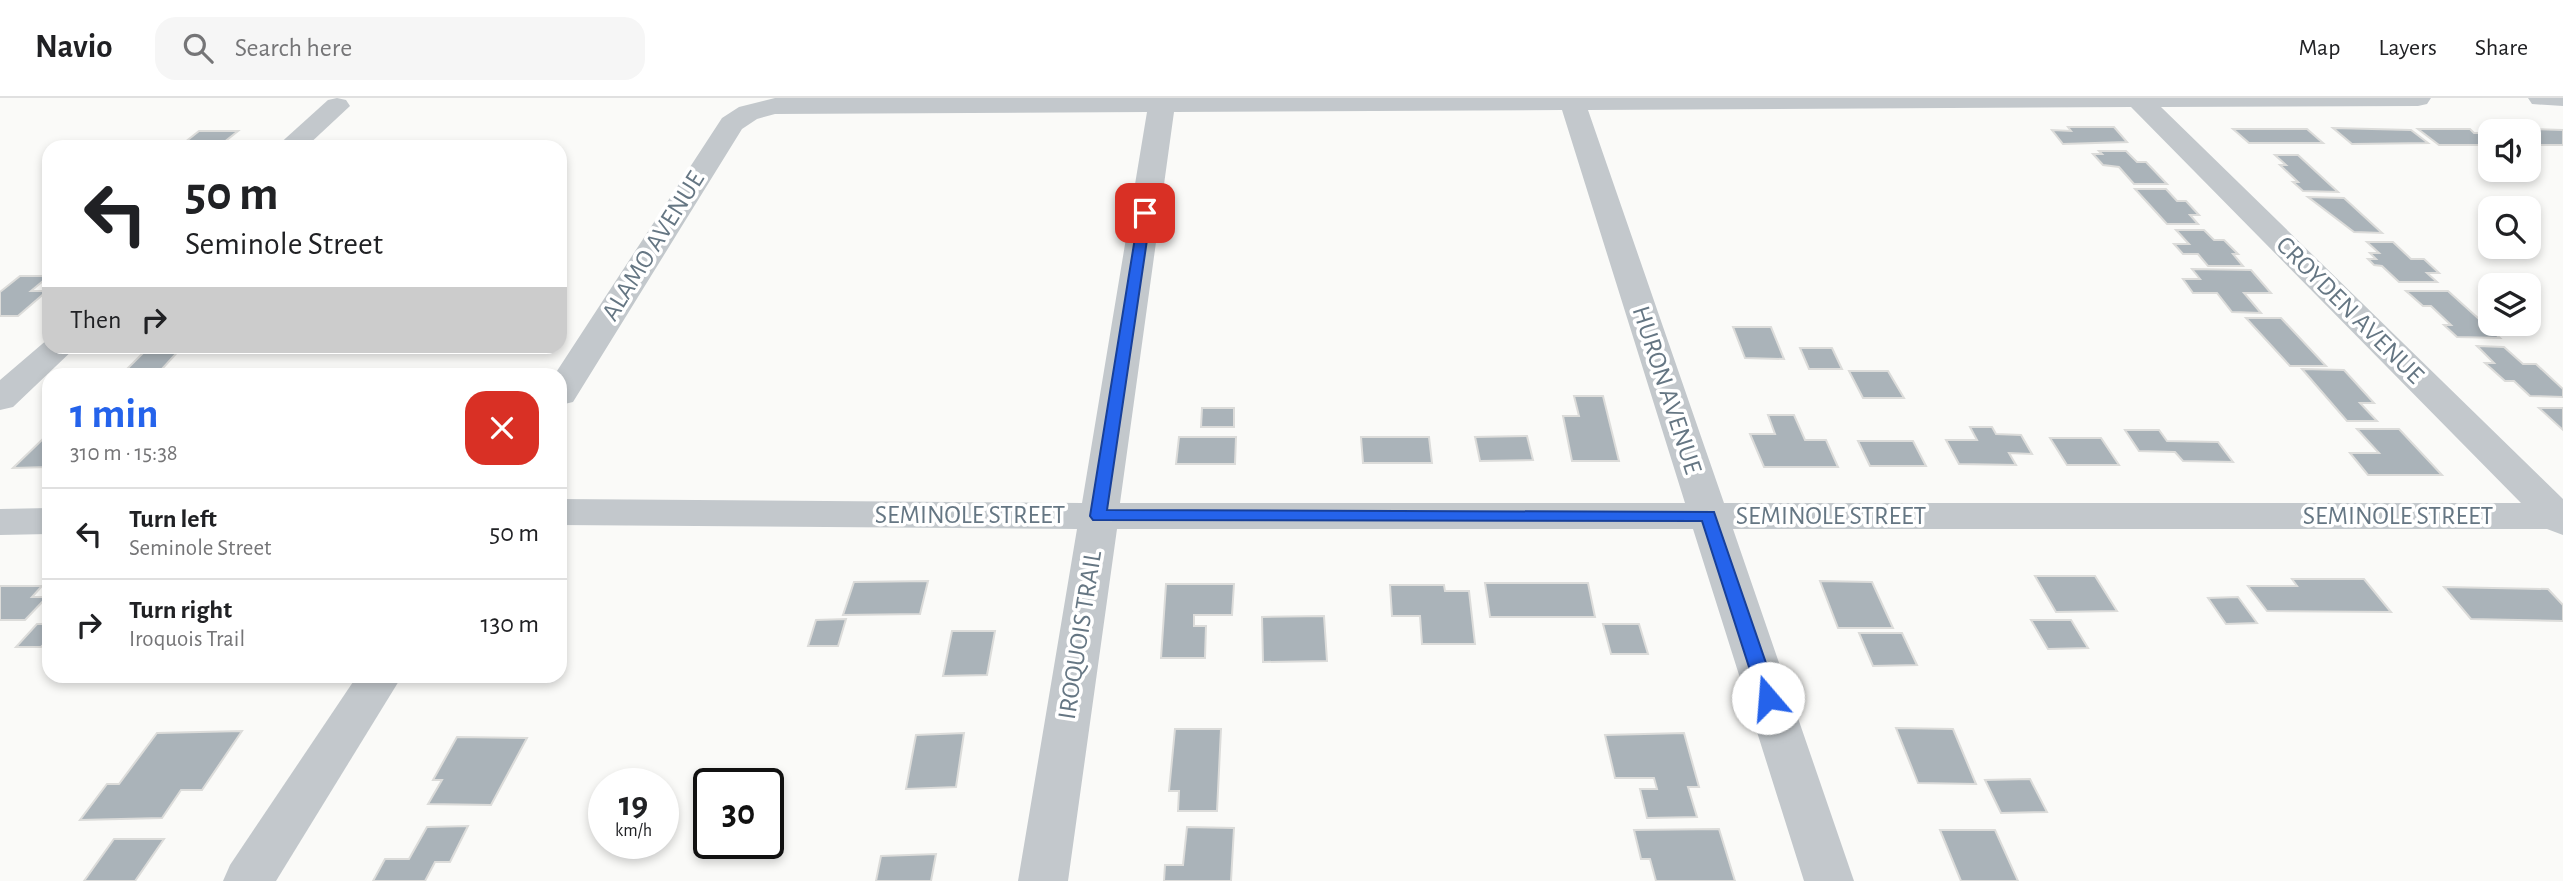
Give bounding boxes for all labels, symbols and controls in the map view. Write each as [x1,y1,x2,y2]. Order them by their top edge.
search box [155,17,645,80]
icon: search [179,29,217,67]
text: Navio [35,31,113,64]
text: Search here [235,35,352,61]
text: Map [2298,36,2340,60]
text: Layers [2378,36,2437,60]
text: Share [2475,36,2528,60]
map controls [2478,119,2541,336]
button: sound [2478,119,2541,182]
street label: ALAMO AVENUE [597,167,709,325]
icon: left [70,168,161,259]
text: 50 m [185,170,279,219]
pin [1115,183,1175,243]
icon: arrive [1126,194,1164,232]
button: search [2478,196,2541,259]
text: Seminole Street [185,228,383,260]
street label: CROYDEN AVENUE [2271,231,2429,389]
button: layers [2478,273,2541,336]
icon: right [135,301,173,339]
street label: HURON AVENUE [1628,303,1706,477]
text: Then [70,307,121,333]
button: close [465,391,539,465]
text: 1 min [70,393,159,435]
text: 310 m · 15:38 [70,442,178,465]
street label: SEMINOLE STREET [875,502,1066,528]
street label: SEMINOLE STREET [1736,503,1927,529]
street label: SEMINOLE STREET [2303,503,2494,529]
text: Turn left [129,506,217,532]
icon: left [70,515,108,553]
text: 50 m [489,520,539,546]
text: Seminole Street [129,537,271,560]
street label: IROQUOIS TRAIL [1054,549,1106,721]
text: Turn right [129,597,232,623]
icon: right [70,606,108,644]
text: 130 m [481,611,539,637]
text: Iroquois Trail [129,628,245,651]
position arrow [1731,661,1805,735]
speed limit sign: 30 [693,768,784,859]
text: 19 [619,787,648,822]
text: km/h [615,822,652,840]

